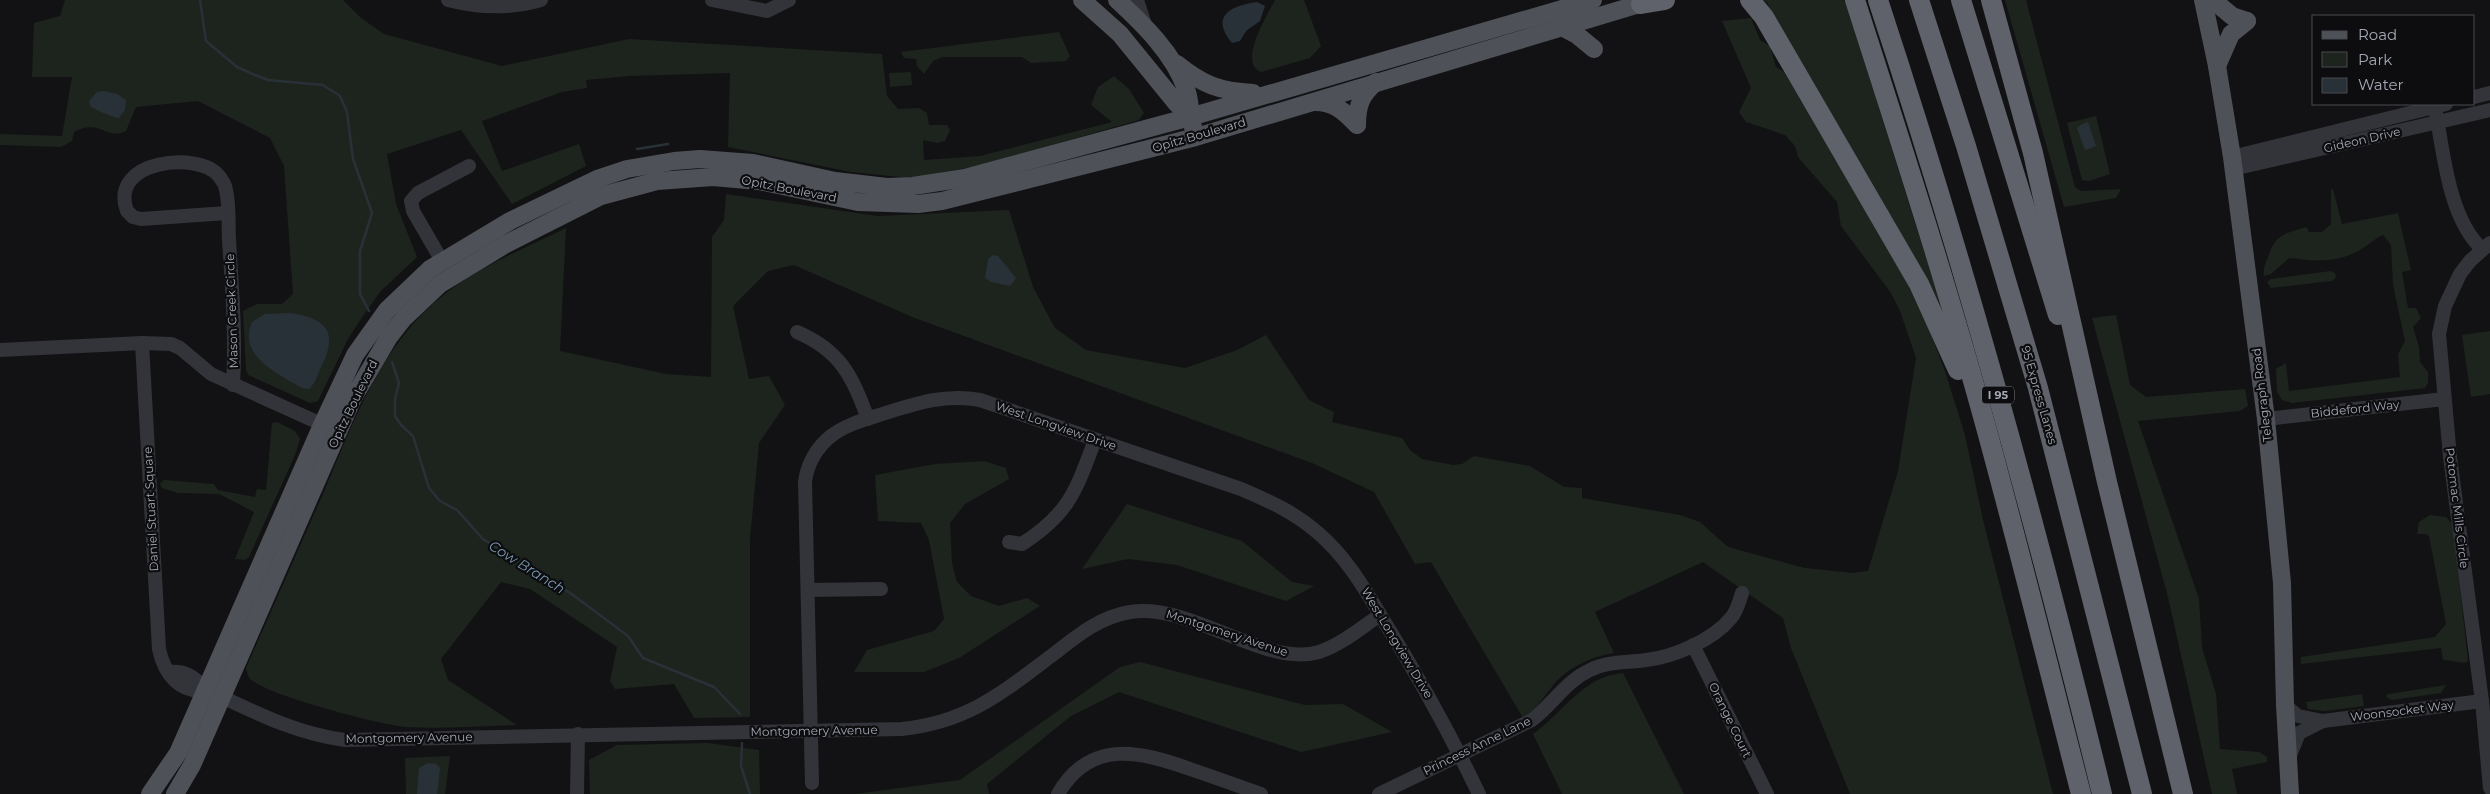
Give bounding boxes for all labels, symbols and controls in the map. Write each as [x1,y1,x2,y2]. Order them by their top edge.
legend [2312,15,2475,105]
text: Road [2358,25,2397,44]
text: Park [2358,50,2392,69]
text: Water [2358,75,2404,94]
street label: Opitz Boulevard [1150,114,1247,155]
street label: Gideon Drive [2322,123,2402,156]
street label: Opitz Boulevard [740,172,838,205]
street label: Mason Creek Circle [222,253,241,369]
street label: 95 Express Lanes [2018,344,2061,446]
street label: Telegraph Road [2248,347,2275,443]
street label: Opitz Boulevard [325,357,380,450]
road number: I 95 [1982,386,2014,404]
street label: Biddeford Way [2310,396,2401,421]
street label: West Longview Drive [994,398,1118,453]
street label: Daniel Stuart Square [140,446,161,572]
street label: Potomac Mills Circle [2443,447,2472,569]
water label: Cow Branch [486,536,568,598]
street label: West Longview Drive [1358,585,1436,701]
street label: Montgomery Avenue [1164,606,1290,659]
street label: Orange Court [1706,680,1755,760]
street label: Woonsocket Way [2349,697,2455,724]
street label: Princess Anne Lane [1421,713,1533,778]
street label: Montgomery Avenue [750,722,878,739]
street label: Montgomery Avenue [345,729,473,746]

